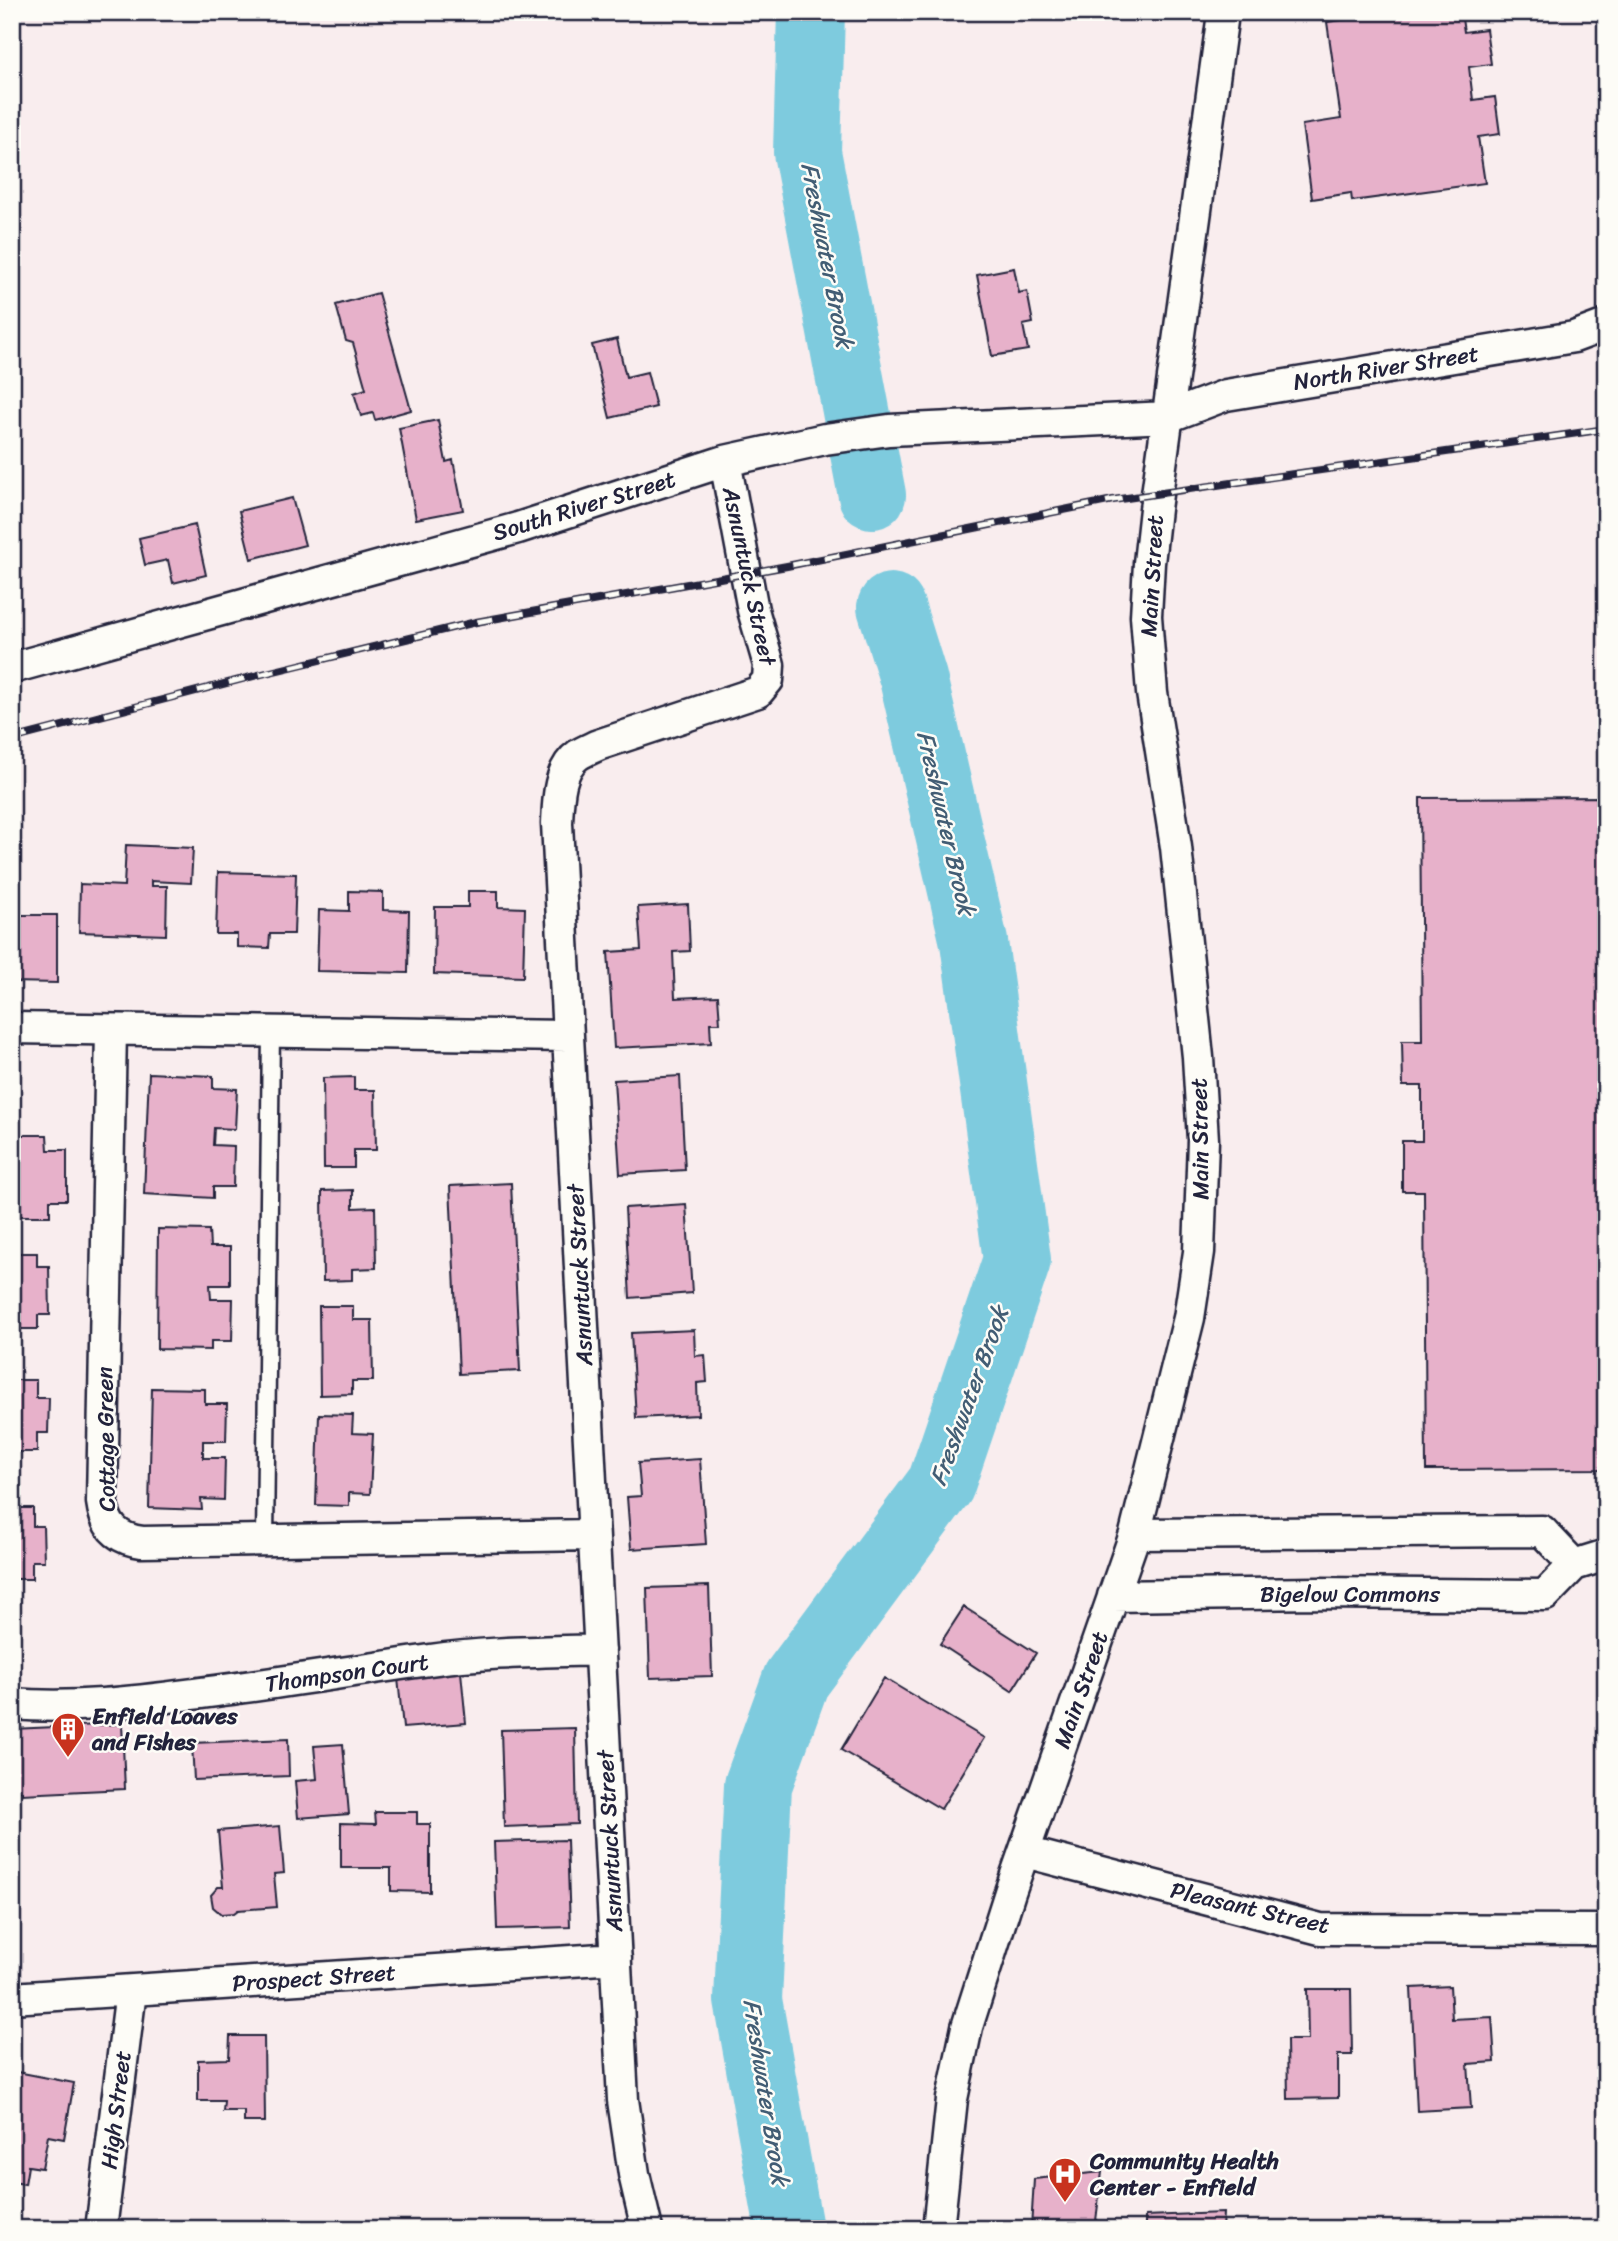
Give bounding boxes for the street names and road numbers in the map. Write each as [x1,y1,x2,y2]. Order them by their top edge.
street label: North River Street [1290,333,1482,403]
street label: South River Street [487,459,681,553]
street label: Asnuntuck Street [710,482,788,671]
street label: Main Street [1128,514,1176,638]
street label: Main Street [1178,1078,1222,1200]
street label: Asnuntuck Street [555,1181,605,1368]
street label: Cottage Green [84,1366,128,1512]
street label: Bigelow Commons [1260,1574,1441,1615]
street label: Main Street [1042,1626,1120,1754]
street label: Thompson Court [263,1641,431,1705]
street label: Asnuntuck Street [585,1747,635,1934]
street label: Pleasant Street [1166,1870,1334,1946]
street label: Prospect Street [231,1952,397,2004]
street label: High Street [88,2048,144,2172]

